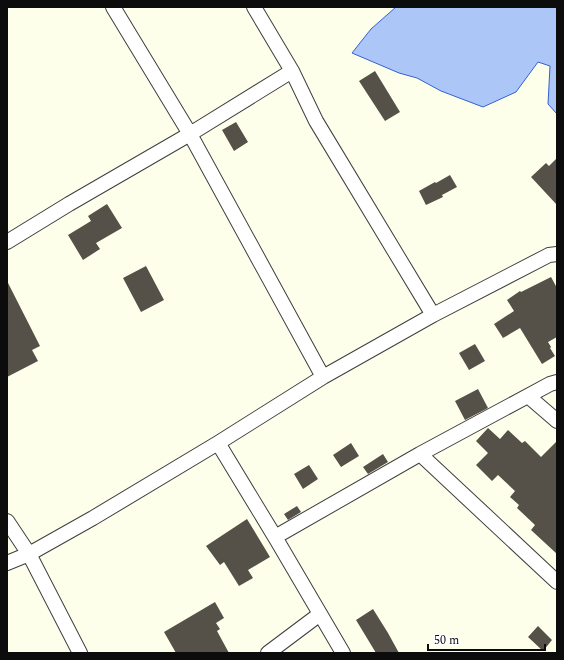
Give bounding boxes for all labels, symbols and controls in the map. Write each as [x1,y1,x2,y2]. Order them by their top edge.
scale bar [428,626,545,652]
text: 50 m [434,631,459,650]

